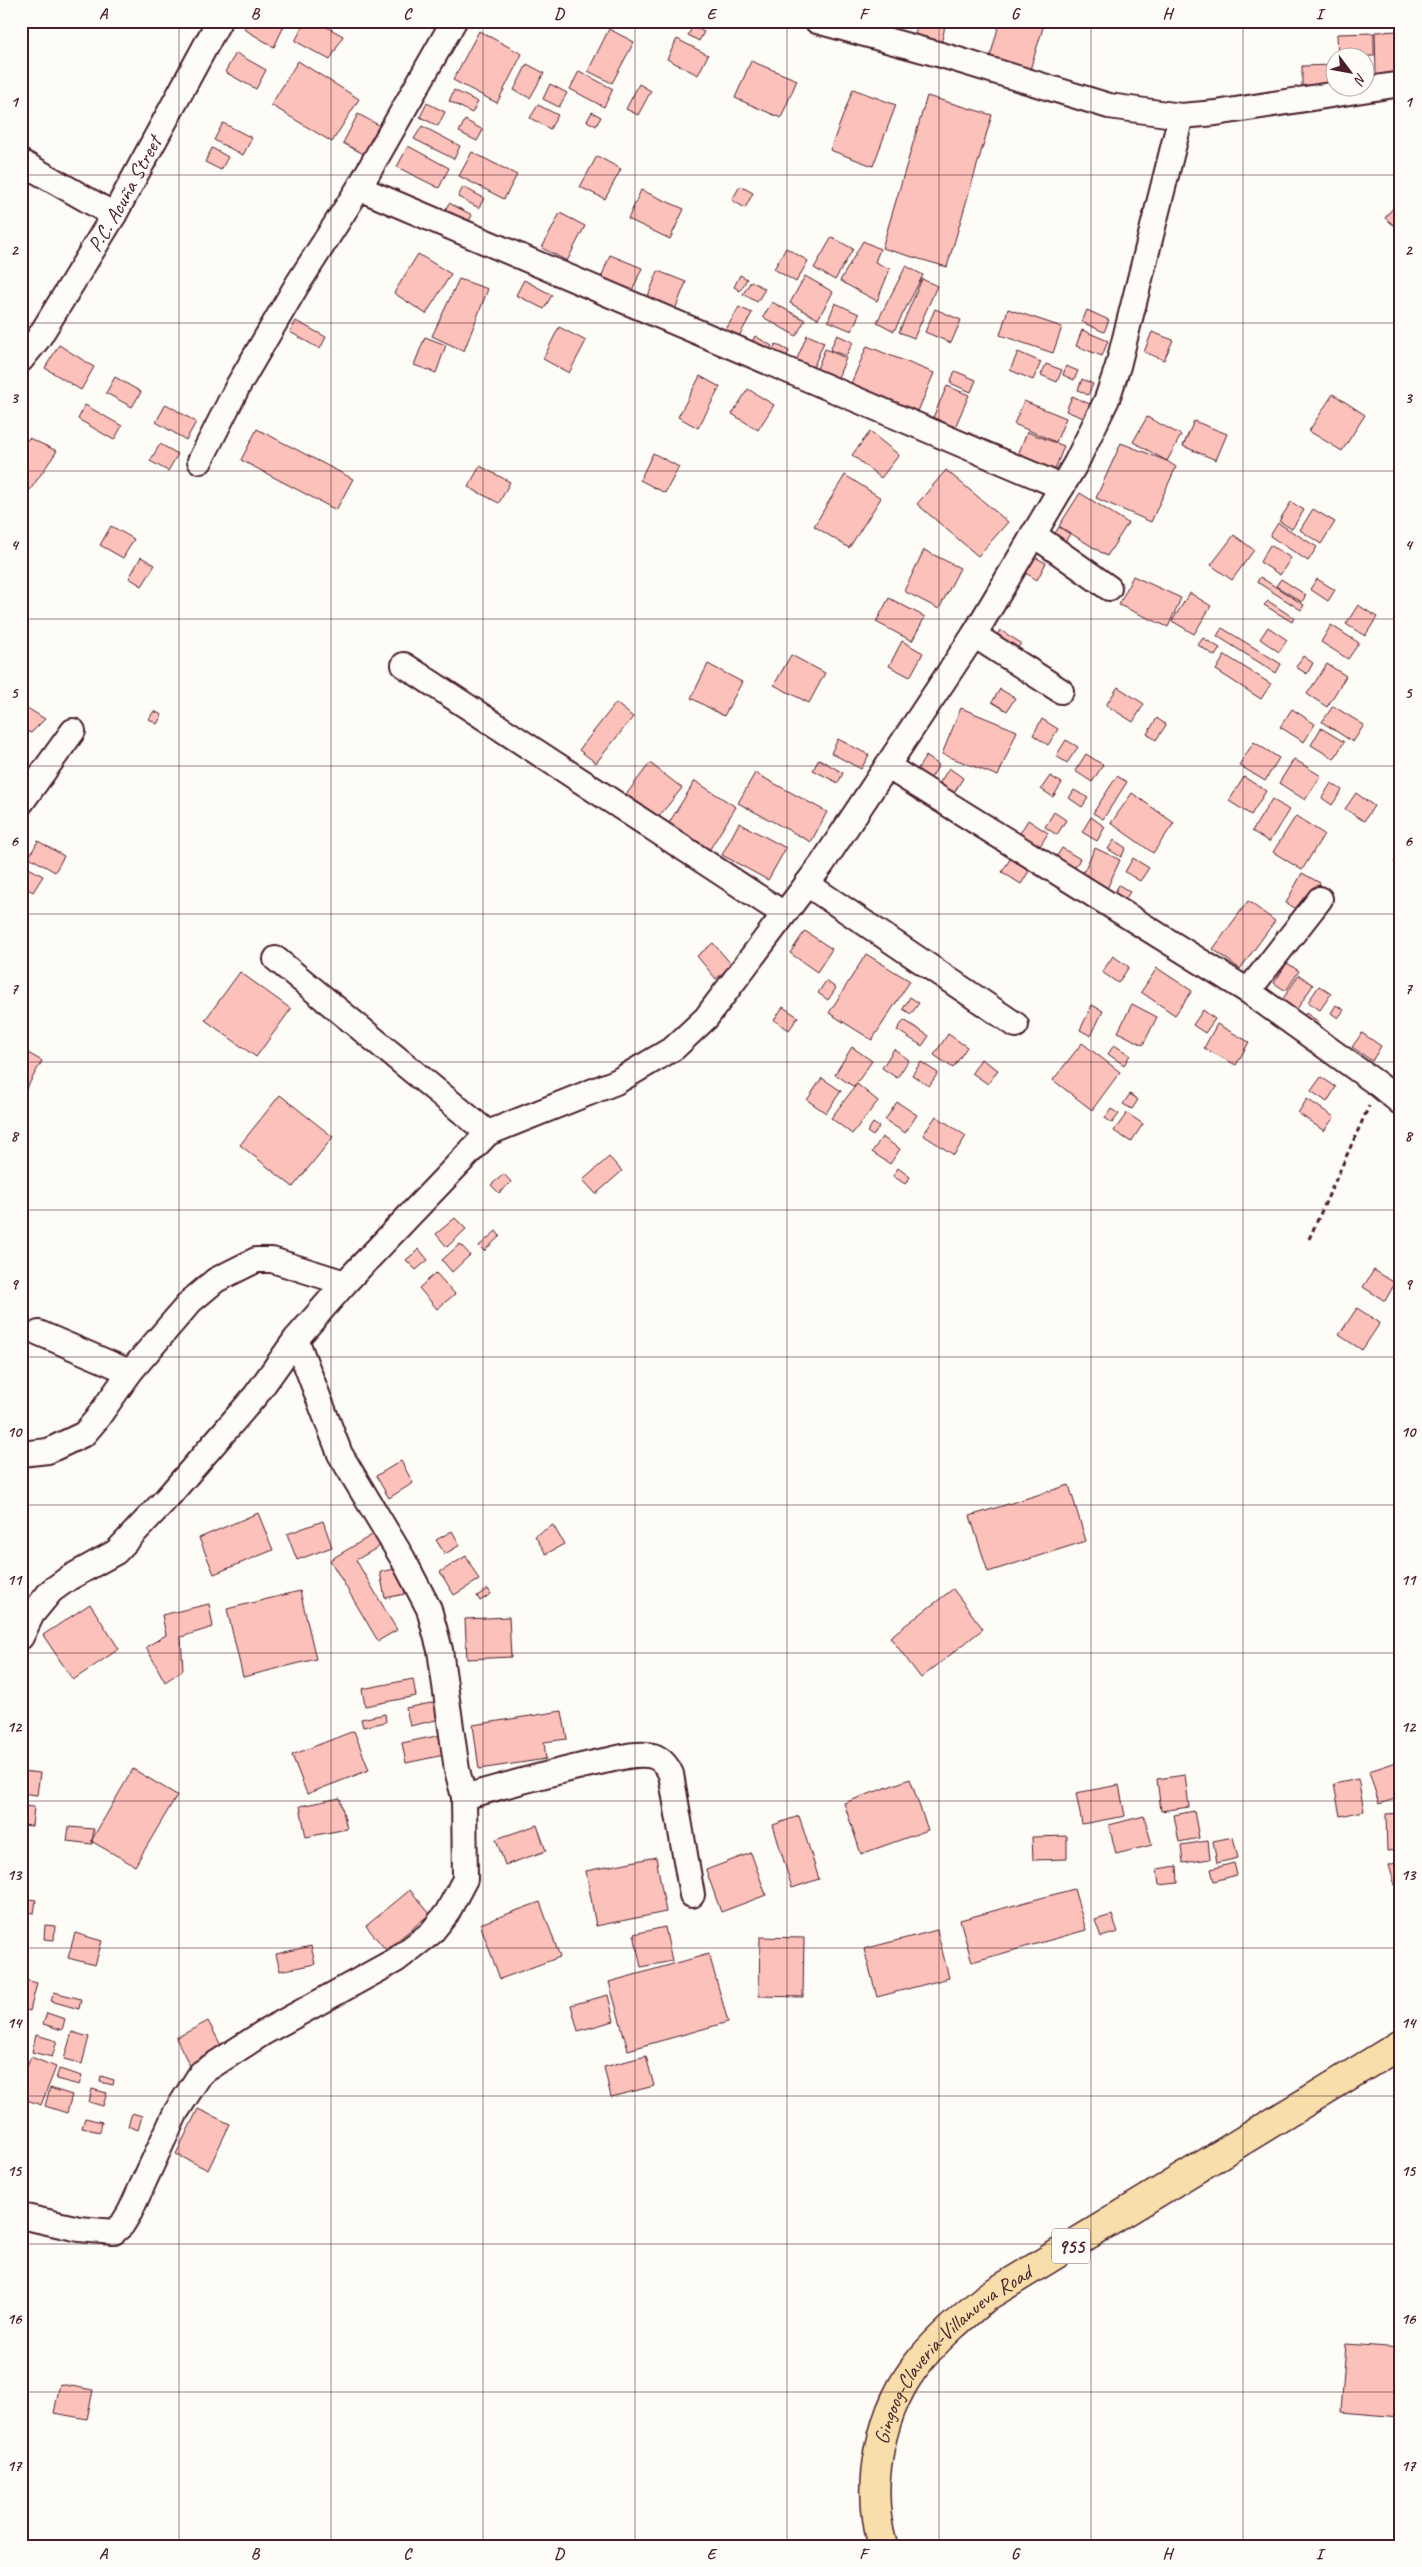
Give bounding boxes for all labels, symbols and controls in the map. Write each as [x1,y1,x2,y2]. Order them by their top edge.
text: A [99,4,109,24]
text: B [251,4,261,24]
text: C [403,4,413,24]
text: D [554,4,565,24]
text: E [707,4,718,24]
text: F [859,4,870,24]
text: G [1011,4,1021,24]
text: H [1162,4,1174,24]
text: I [1316,4,1326,24]
north arrow [1324,48,1374,98]
text: N [1350,70,1370,89]
text: 1 [10,92,19,112]
text: 1 [1404,92,1413,112]
street label: P.C. Acuña Street [82,129,169,256]
text: 2 [10,240,19,260]
text: 2 [1404,240,1413,260]
text: 3 [10,388,19,408]
text: 3 [1404,388,1413,408]
text: 4 [10,535,19,555]
text: 4 [1404,535,1413,555]
text: 5 [11,683,20,703]
text: 5 [1405,683,1414,703]
text: 6 [10,831,19,851]
text: 6 [1404,831,1413,851]
text: 7 [10,979,19,999]
text: 7 [1404,979,1413,999]
text: 8 [10,1126,19,1146]
text: 8 [1404,1126,1413,1146]
text: 9 [10,1274,19,1294]
text: 9 [1404,1274,1413,1294]
text: 10 [7,1422,23,1442]
text: 10 [1401,1422,1417,1442]
text: 11 [7,1570,23,1590]
text: 11 [1401,1570,1417,1590]
text: 12 [7,1717,23,1737]
text: 12 [1401,1717,1417,1737]
text: 13 [7,1865,23,1885]
text: 13 [1401,1865,1417,1885]
text: 14 [7,2013,23,2033]
text: 14 [1401,2013,1417,2033]
text: 15 [7,2161,23,2181]
text: 15 [1401,2161,1417,2181]
road number: 955 [1052,2228,1090,2264]
street label: Gingoog-Claveria-Villanueva Road [868,2258,1039,2447]
text: 16 [7,2309,23,2329]
text: 16 [1401,2309,1417,2329]
text: 17 [7,2456,23,2476]
text: 17 [1401,2456,1417,2476]
text: A [99,2544,109,2564]
text: B [251,2544,261,2564]
text: C [403,2544,413,2564]
text: D [554,2544,565,2564]
text: E [707,2544,718,2564]
text: F [859,2544,870,2564]
text: G [1011,2544,1021,2564]
text: H [1162,2544,1174,2564]
text: I [1316,2544,1326,2564]

